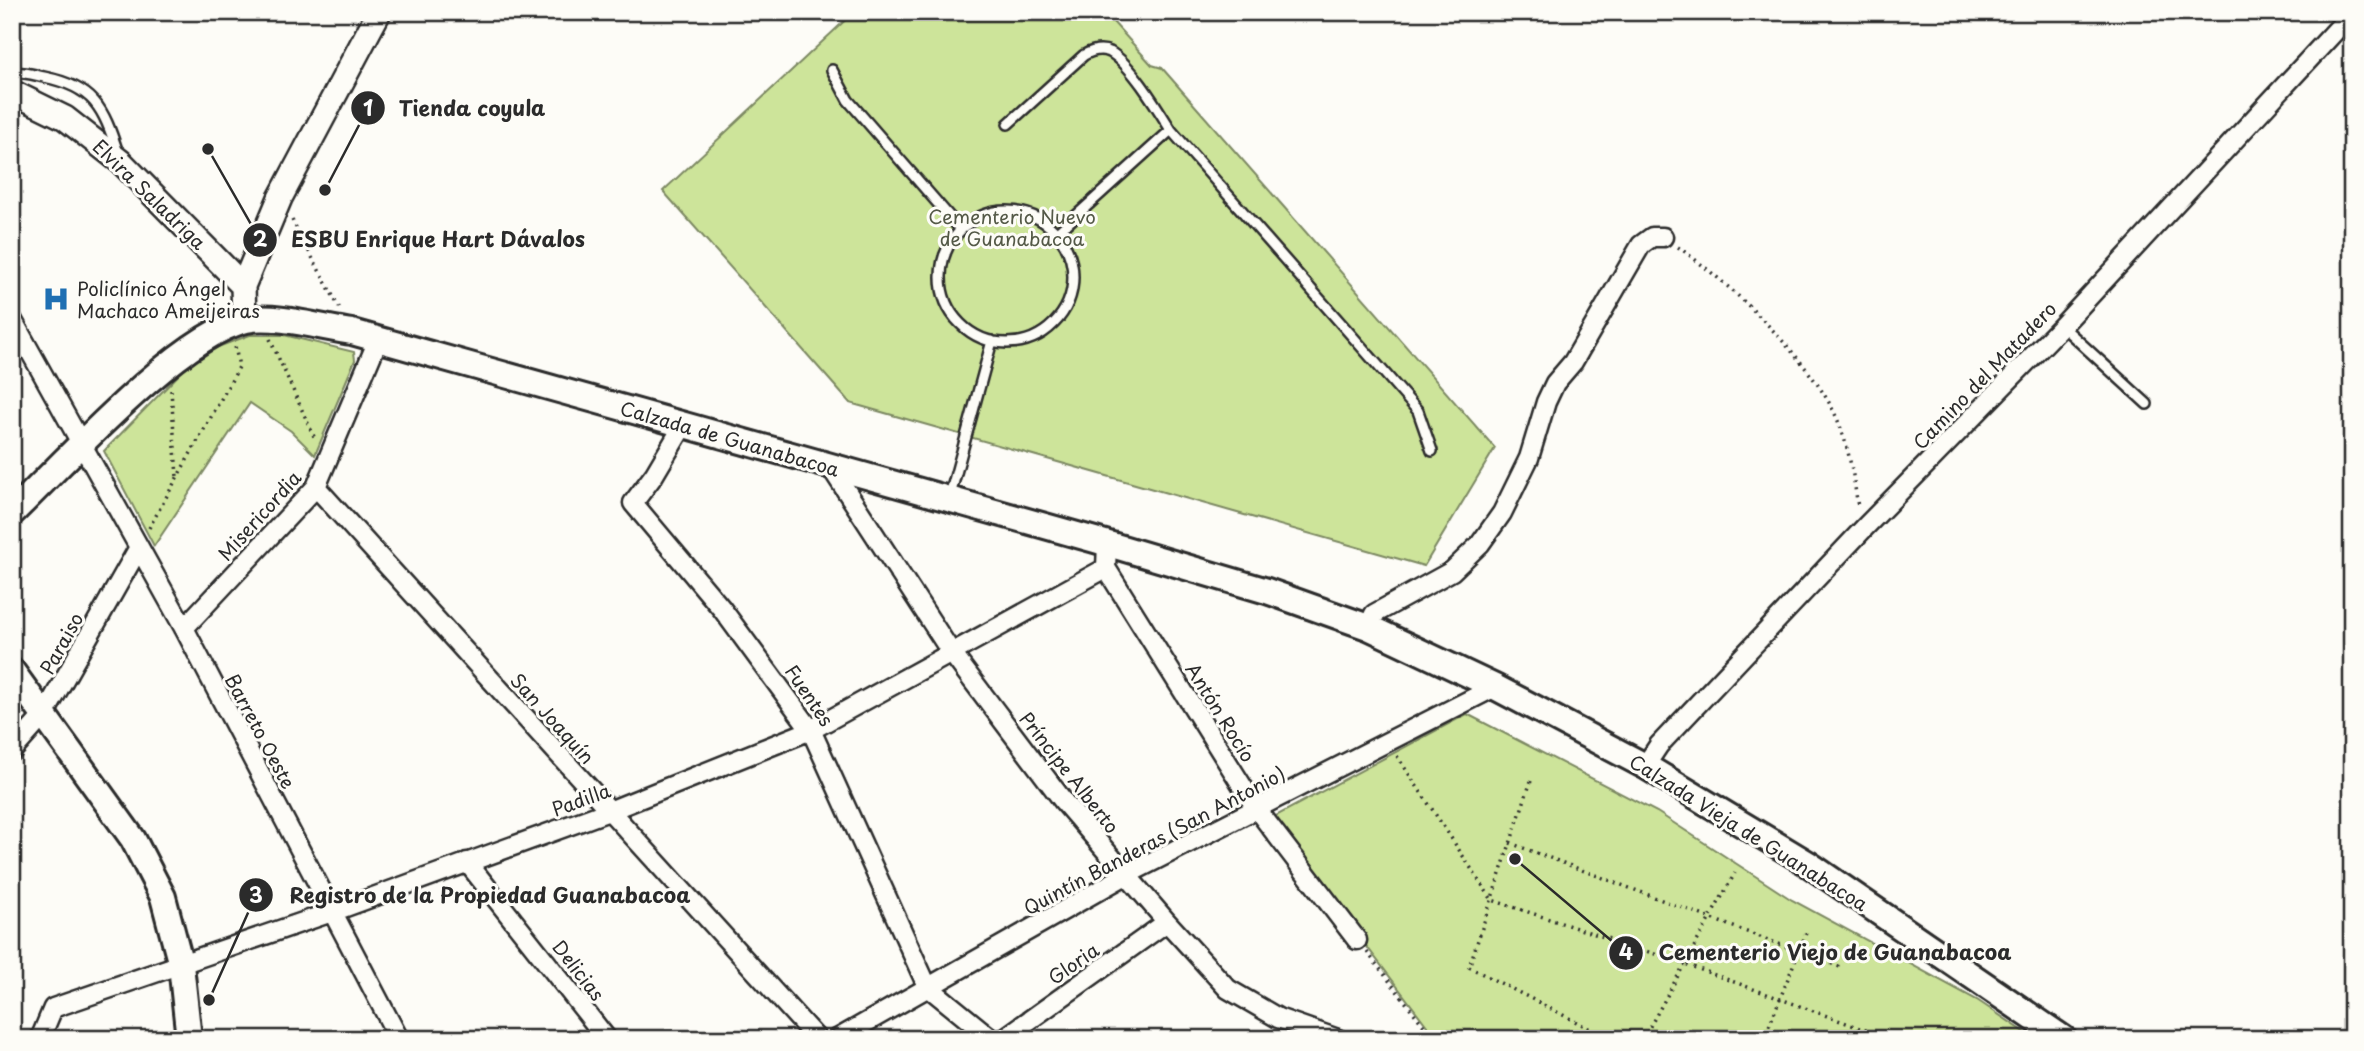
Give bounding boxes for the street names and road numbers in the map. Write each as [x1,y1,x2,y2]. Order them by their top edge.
street label: Elvira Saladriga [87,132,213,256]
street label: Camino del Matadero [1906,295,2062,455]
street label: Calzada de Guanabacoa [617,393,843,483]
street label: Misericordia [211,464,307,566]
street label: Paraiso [33,607,89,679]
street label: Antón Rocío [1179,657,1263,767]
street label: Fuentes [779,658,841,732]
street label: San Joaquín [505,666,601,770]
street label: Barreto Oeste [219,669,303,793]
street label: Príncipe Alberto [1014,705,1126,839]
street label: Calzada Vieja de Guanabacoa [1624,747,1874,917]
street label: Quintín Banderas (San Antonio) [1018,759,1290,921]
street label: Padilla [548,775,614,822]
street label: Delicias [546,934,612,1006]
street label: Gloria [1042,935,1104,991]

